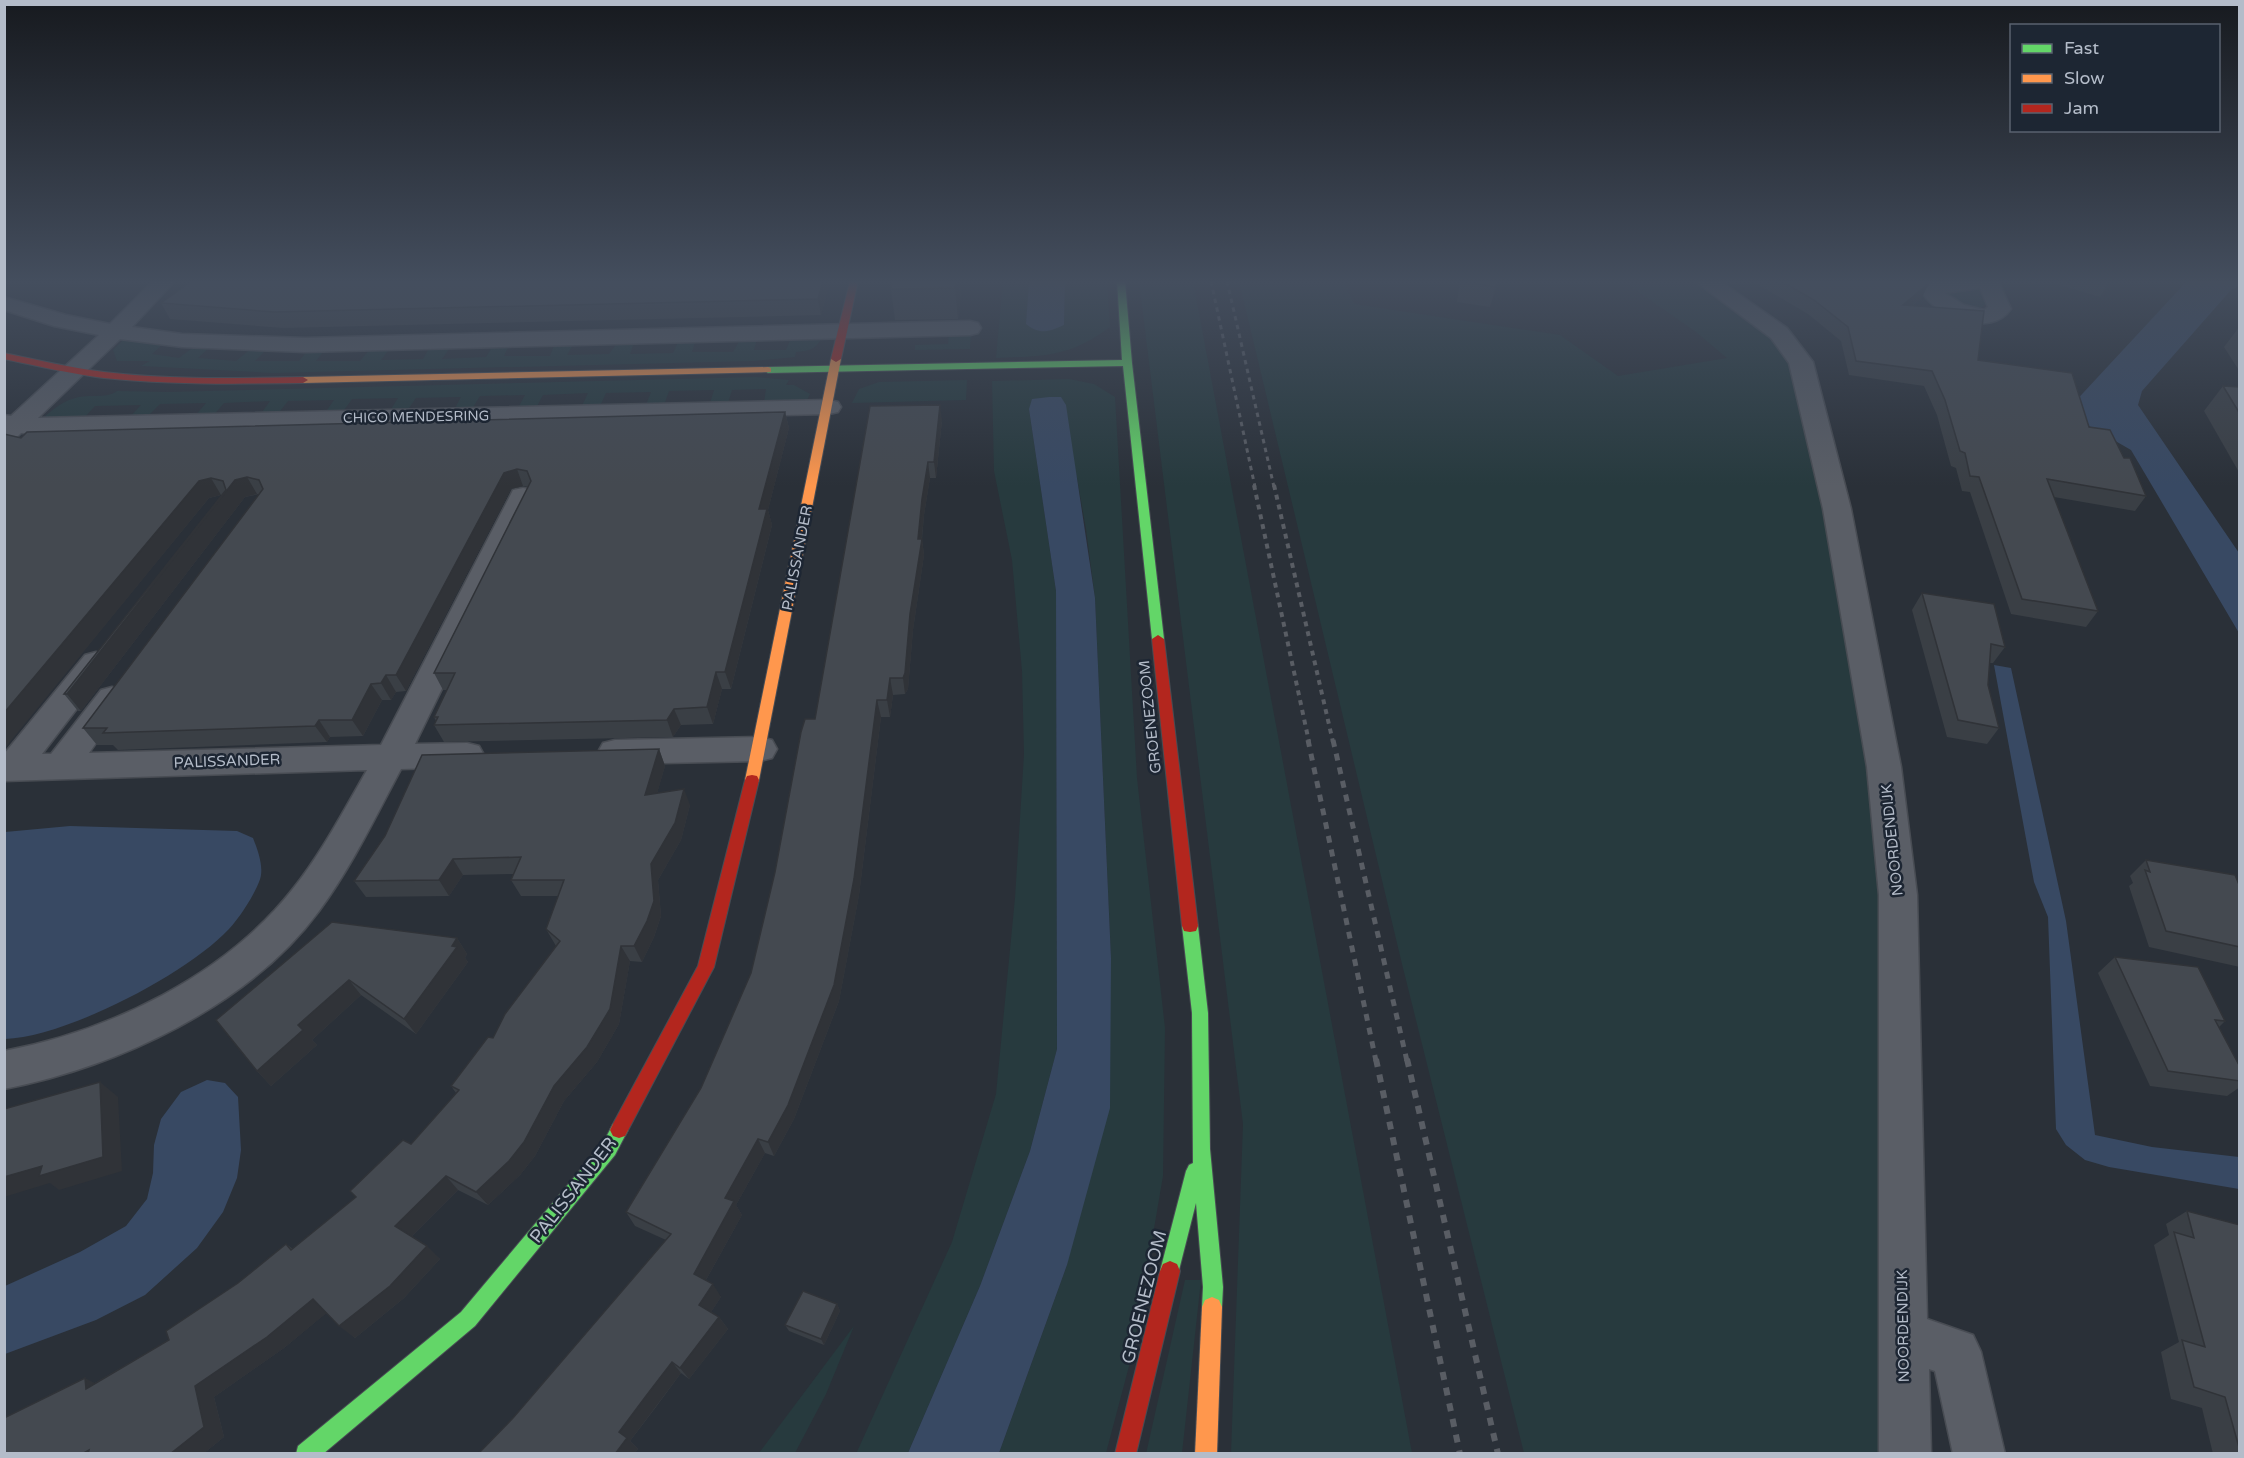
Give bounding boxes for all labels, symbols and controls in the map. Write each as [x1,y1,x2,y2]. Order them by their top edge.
legend [2010,24,2220,132]
text: Fast [2064,37,2099,59]
text: Slow [2064,67,2105,89]
text: Jam [2064,97,2099,119]
street label: CHICO MENDESRING [343,407,489,427]
street label: PALISSANDER [778,504,816,612]
street label: GROENEZOOM [1135,659,1165,775]
street label: PALISSANDER [173,750,281,772]
street label: NOORDENDIJK [1877,783,1907,897]
street label: PALISSANDER [525,1133,621,1247]
street label: GROENEZOOM [1117,1228,1171,1366]
street label: NOORDENDIJK [1893,1270,1913,1382]

